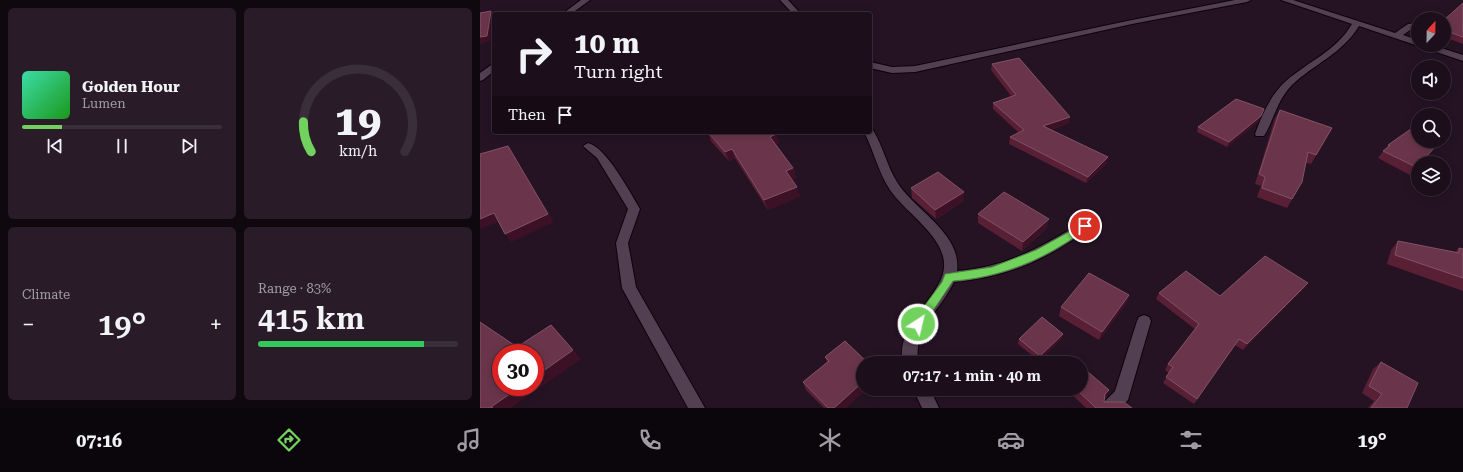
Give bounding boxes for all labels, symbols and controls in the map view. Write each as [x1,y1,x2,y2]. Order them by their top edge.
north arrow [1411,12,1451,52]
map controls [1411,12,1451,196]
text: 10 m [574,27,639,60]
icon: right [508,28,560,80]
button: sound [1411,60,1451,100]
text: Turn right [574,61,662,82]
text: Golden Hour [82,78,180,96]
text: 19 [335,95,381,144]
text: Lumen [82,96,126,111]
icon: arrive [554,104,576,126]
text: Then [508,106,546,124]
button: search [1411,108,1451,148]
icon: previous [44,135,66,157]
icon: pause [111,135,133,157]
icon: next [178,135,200,157]
text: km/h [339,142,377,158]
button: layers [1411,156,1451,196]
pin [1068,209,1102,243]
icon: arrive [1074,215,1096,237]
text: Range · 83% [258,281,331,296]
text: Climate [22,287,70,302]
text: 415 km [258,301,365,336]
position arrow [897,303,939,345]
text: 19° [98,307,146,342]
text: − [22,312,34,337]
text: + [210,312,222,337]
speed limit sign: 30 [492,344,544,396]
text: 07:17 · 1 min · 40 m [903,367,1041,385]
icon: directions [275,426,303,454]
icon: music [455,426,483,454]
icon: phone [636,426,664,454]
icon: climate [816,426,844,454]
icon: car [997,426,1025,454]
icon: filters [1177,426,1205,454]
text: 07:16 [76,430,122,451]
text: 19° [1358,430,1387,451]

